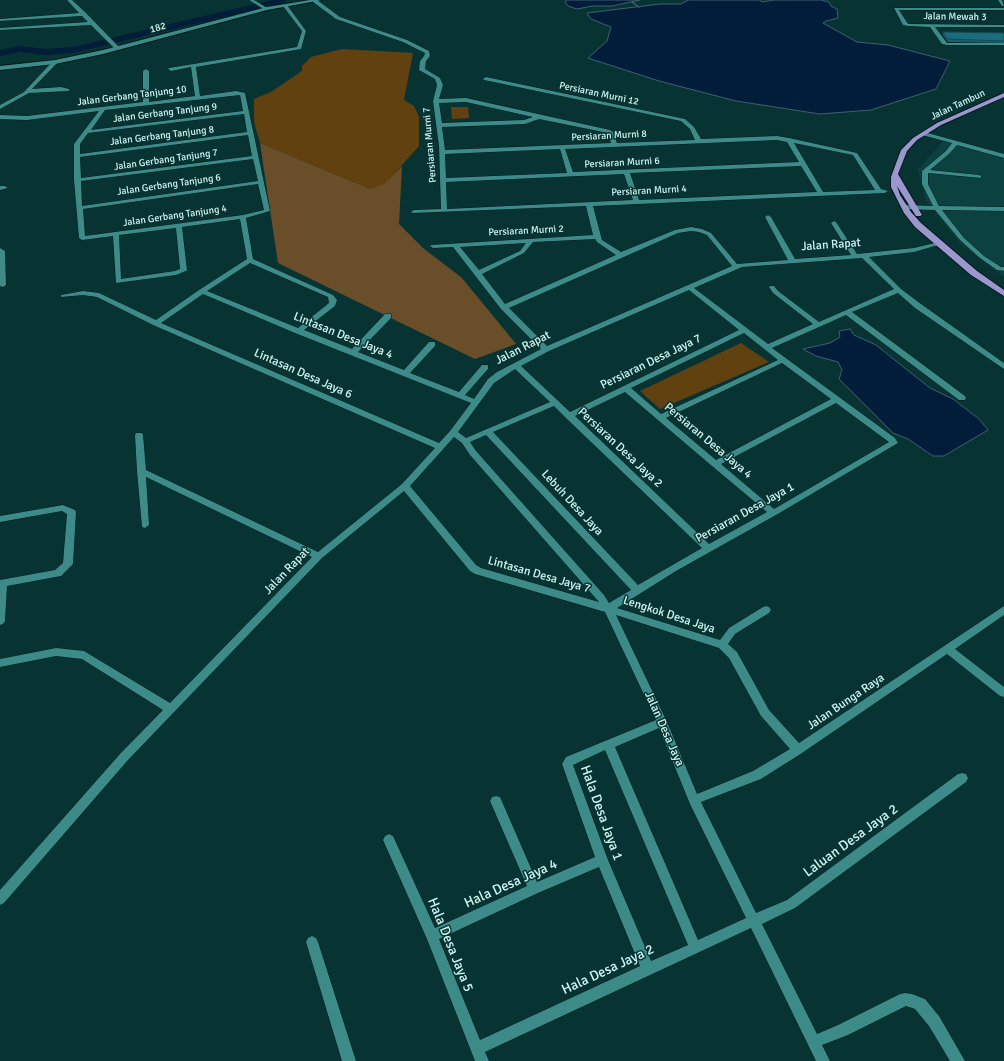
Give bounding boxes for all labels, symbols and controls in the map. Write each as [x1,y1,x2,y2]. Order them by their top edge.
street label: Jalan Mewah 3 [923,10,987,24]
street label: 182 [149,20,167,36]
street label: Persiaran Murni 12 [558,80,640,108]
street label: Jalan Gerbang Tanjung 10 [77,83,187,109]
street label: Jalan Tambun [929,87,987,123]
street label: Jalan Gerbang Tanjung 9 [112,101,218,125]
street label: Persiaran Murni 7 [421,107,439,183]
street label: Jalan Gerbang Tanjung 8 [109,124,215,148]
street label: Persiaran Murni 8 [571,128,647,144]
street label: Jalan Gerbang Tanjung 7 [113,147,219,173]
street label: Persiaran Murni 6 [584,155,660,171]
street label: Jalan Gerbang Tanjung 6 [116,172,222,198]
street label: Persiaran Murni 4 [611,183,687,199]
street label: Jalan Gerbang Tanjung 4 [122,203,228,229]
street label: Persiaran Murni 2 [488,223,564,239]
street label: Jalan Rapat [801,236,861,254]
street label: Lintasan Desa Jaya 4 [291,309,395,363]
street label: Jalan Rapat [493,328,553,368]
street label: Persiaran Desa Jaya 7 [598,331,704,393]
street label: Lintasan Desa Jaya 6 [252,346,354,402]
street label: Persiaran Desa Jaya 4 [661,400,755,482]
street label: Persiaran Desa Jaya 2 [575,405,665,491]
street label: Lebuh Desa Jaya [538,467,606,539]
street label: Persiaran Desa Jaya 1 [693,480,797,546]
street label: Jalan Rapat [261,545,313,597]
street label: Lintasan Desa Jaya 7 [486,553,592,597]
street label: Lengkok Desa Jaya [621,593,717,637]
street label: Jalan Bunga Raya [805,671,887,733]
street label: Jalan Desa Jaya [641,689,687,769]
street label: Hala Desa Jaya 1 [576,763,626,863]
street label: Laluan Desa Jaya 2 [800,801,902,881]
street label: Hala Desa Jaya 4 [462,856,560,912]
street label: Hala Desa Jaya 5 [423,895,477,995]
street label: Hala Desa Jaya 2 [559,941,657,999]

